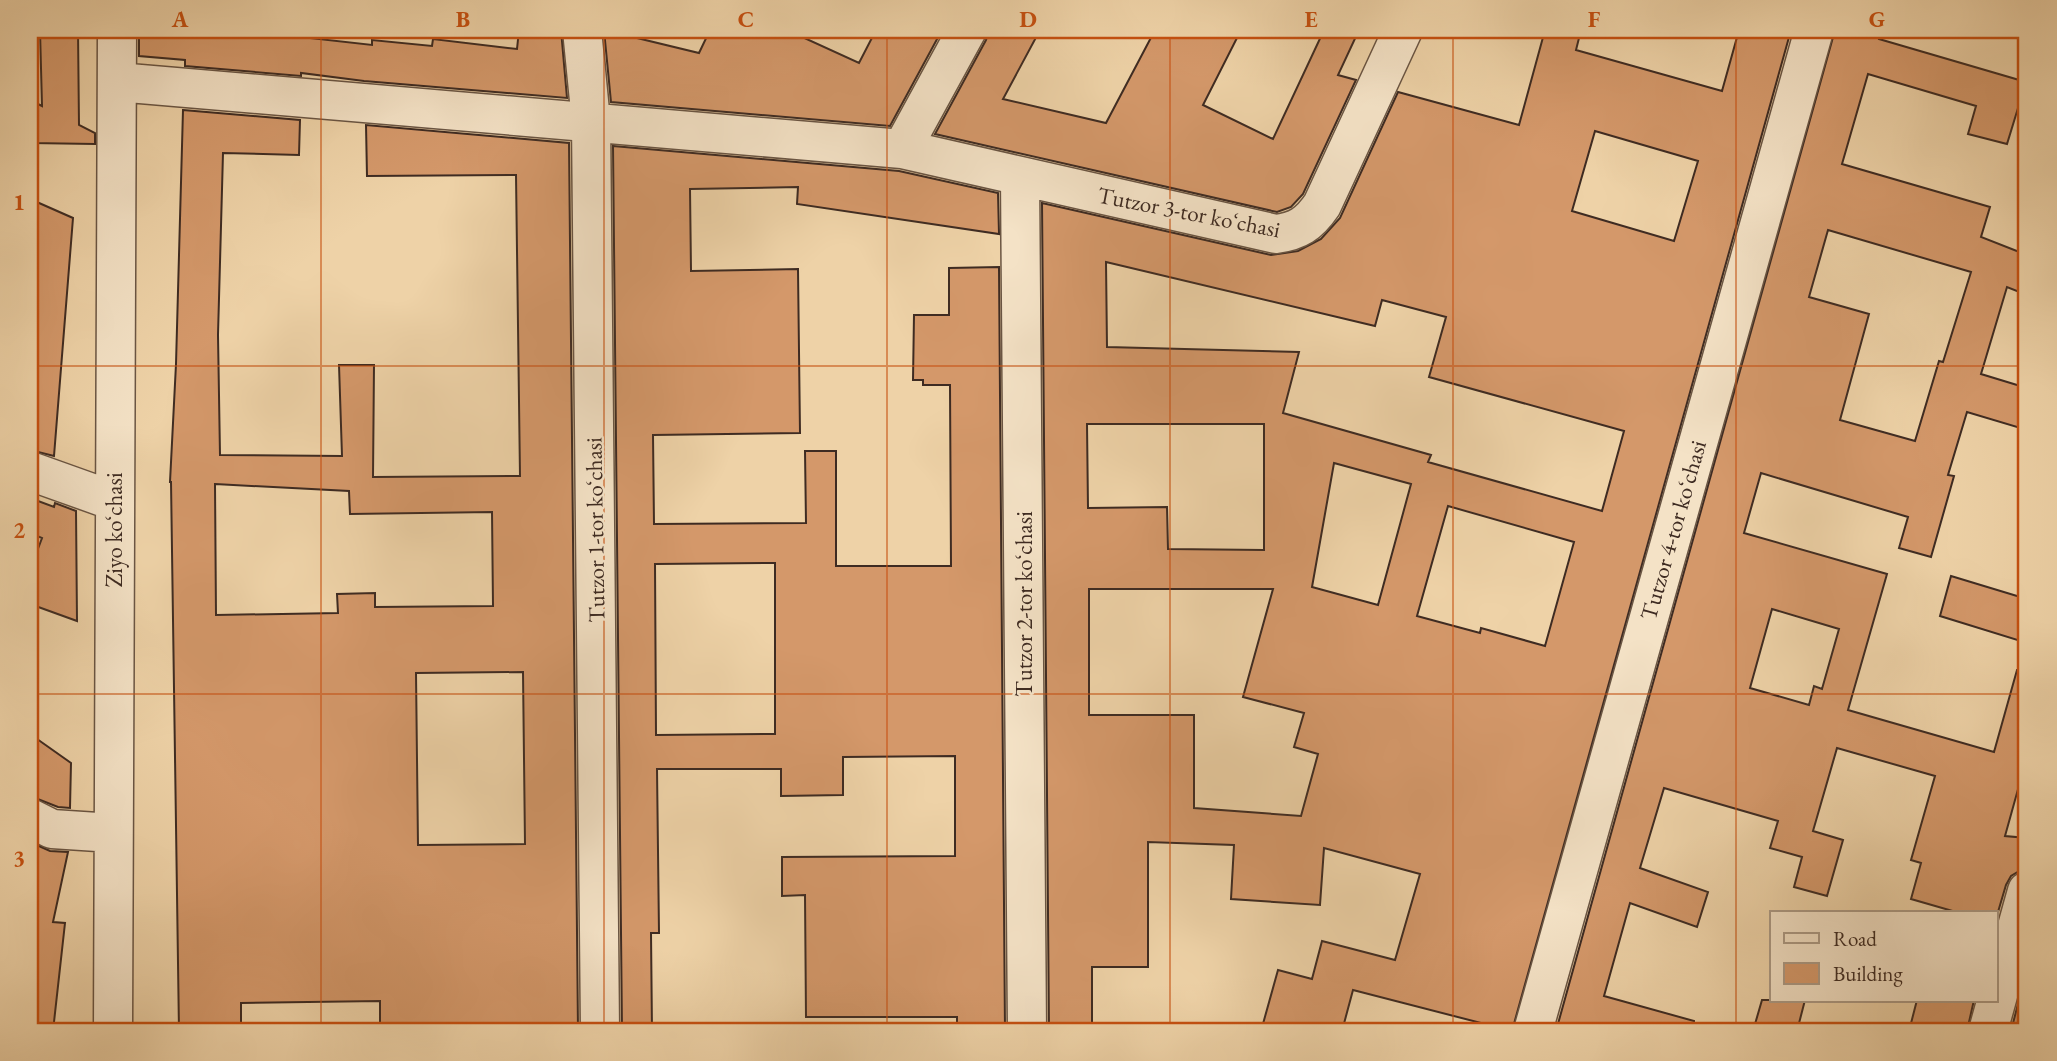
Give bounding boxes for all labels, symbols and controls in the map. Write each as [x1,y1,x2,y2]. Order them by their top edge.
text: A [171,4,189,34]
text: B [456,4,470,34]
text: C [738,4,754,34]
text: D [1019,4,1037,34]
text: E [1304,4,1318,34]
text: F [1588,4,1601,34]
text: G [1869,4,1885,34]
street label: Tutzor 3-tor koʻchasi [1095,180,1283,244]
text: 1 [13,187,25,217]
street label: Tutzor 4-tor koʻchasi [1633,436,1713,623]
street label: Tutzor 1-tor koʻchasi [578,437,612,623]
street label: Ziyo koʻchasi [99,472,129,588]
street label: Tutzor 2-tor koʻchasi [1009,511,1039,697]
text: 2 [13,515,25,545]
text: 3 [13,843,25,873]
legend [1770,911,1997,1002]
text: Road [1833,925,1877,952]
text: Building [1833,960,1903,987]

